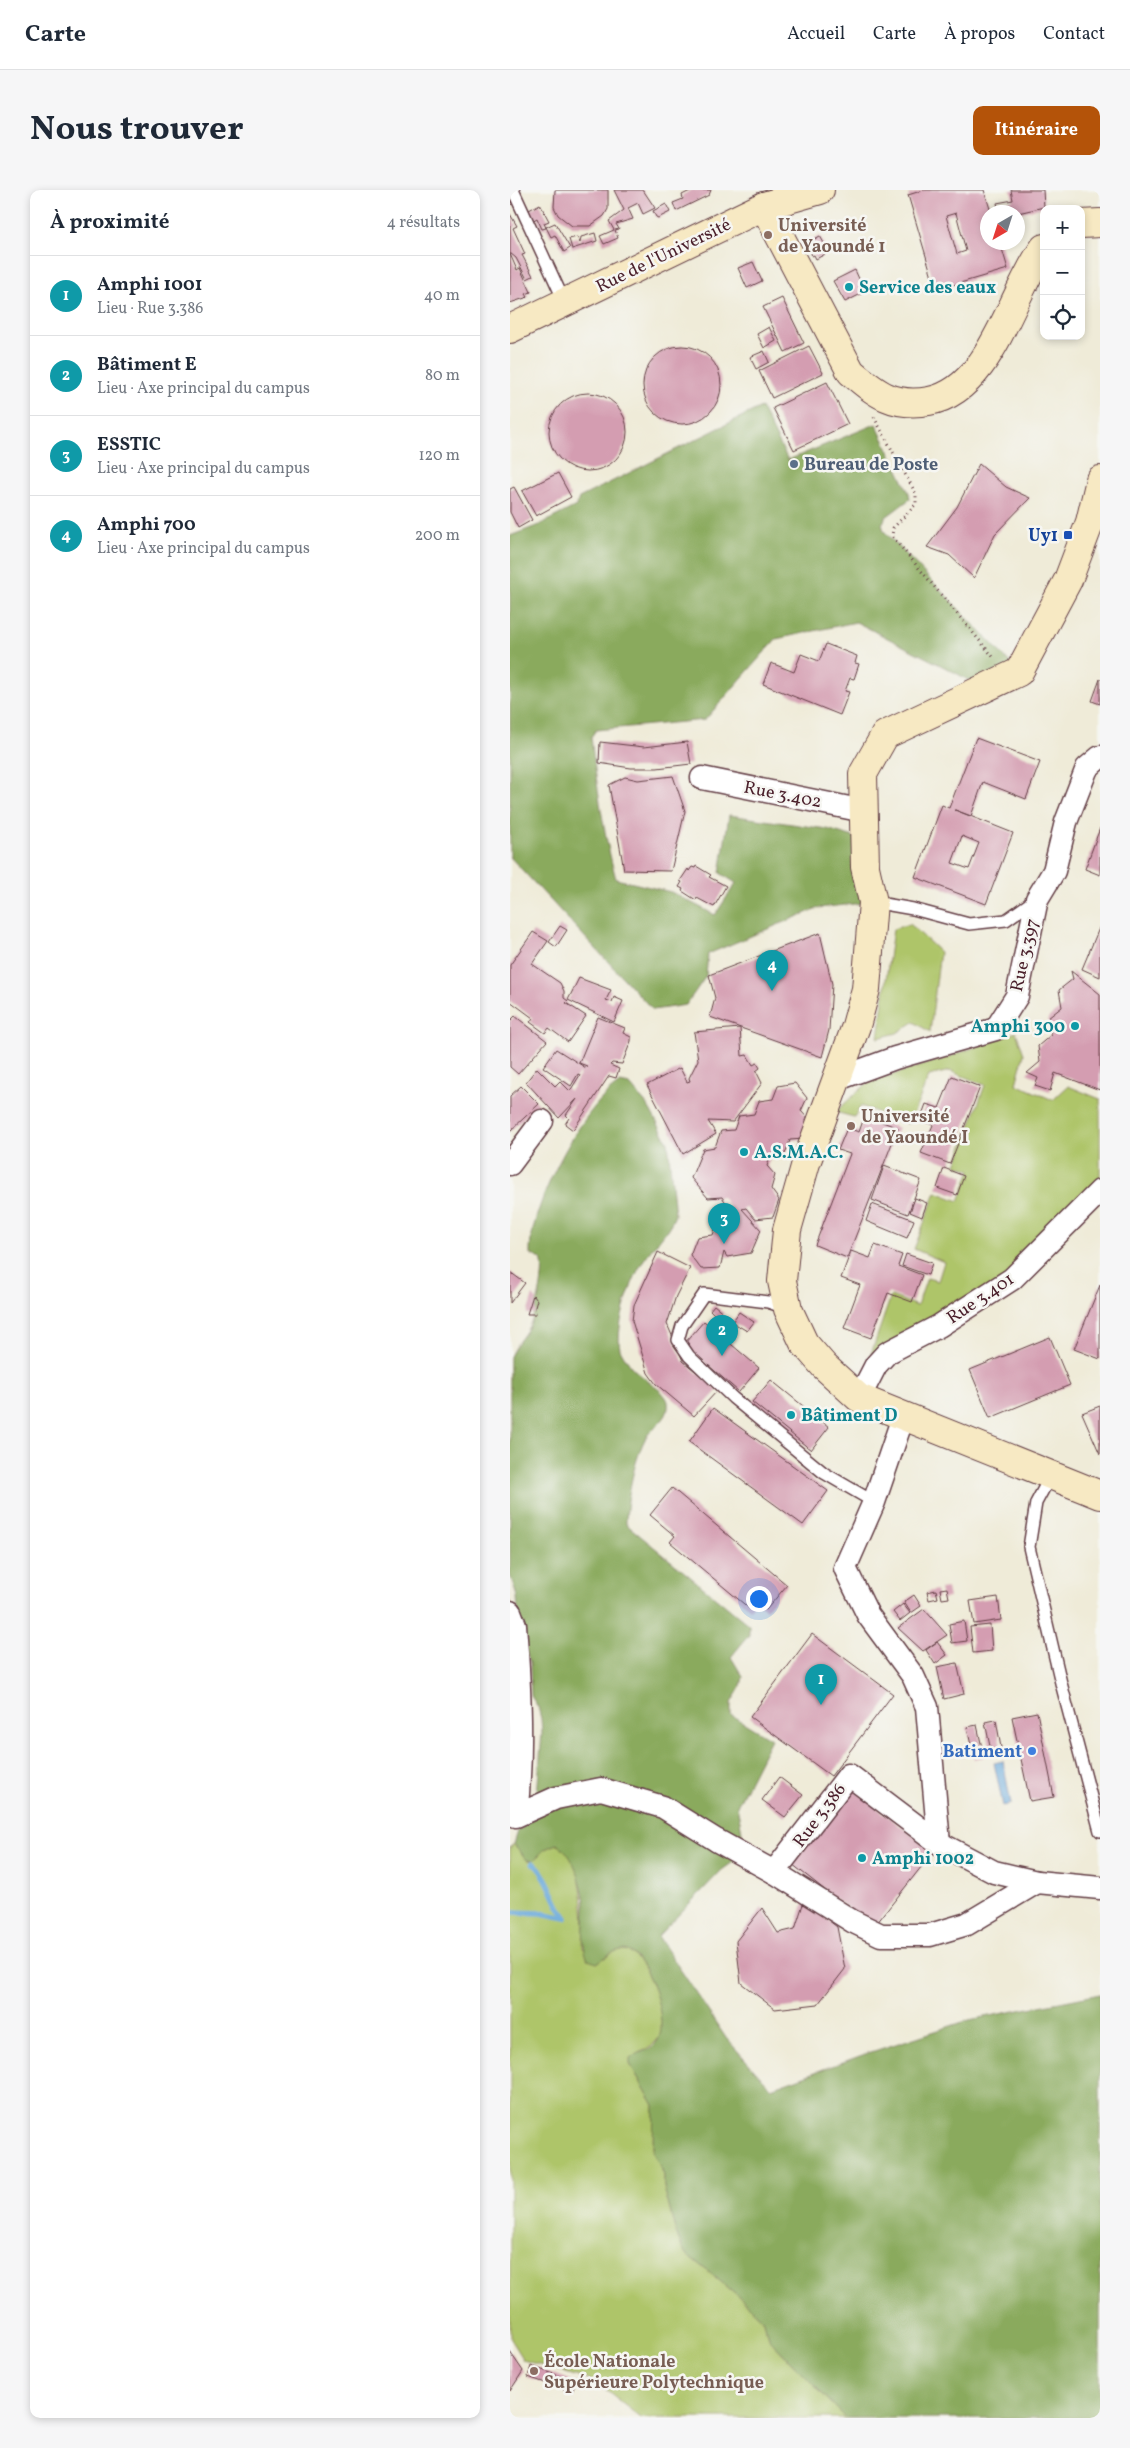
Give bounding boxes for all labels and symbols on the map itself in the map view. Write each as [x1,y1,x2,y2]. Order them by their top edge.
north arrow [980,205,1025,250]
street label: Rue de l'Université [592,213,735,300]
place label: Université de Yaoundé 1 [778,214,885,260]
marker: Université de Yaoundé 1 [762,229,774,241]
place label: Service des eaux [859,276,996,301]
marker: Service des eaux [843,281,855,293]
place label: Bureau de Poste [804,453,938,478]
marker: Bureau de Poste [788,458,800,470]
place label: Uy1 [1028,524,1058,549]
marker: Uy1 [1062,529,1074,541]
street label: Rue 3.402 [742,776,824,815]
street label: Rue 3.397 [1005,916,1046,994]
pin: 4 [756,950,788,991]
place label: Amphi 300 [971,1015,1065,1040]
marker: Amphi 300 [1069,1020,1081,1032]
place label: Université de Yaoundé I [861,1105,968,1151]
marker: Université de Yaoundé I [845,1120,857,1132]
place label: A.S.M.A.C. [754,1141,844,1166]
marker: A.S.M.A.C. [738,1146,750,1158]
pin: 3 [708,1203,740,1244]
street label: Rue 3.401 [942,1268,1019,1331]
pin: 2 [706,1315,738,1356]
place label: Bâtiment D [801,1404,897,1429]
marker: Bâtiment D [785,1409,797,1421]
your location [746,1586,772,1612]
pin: 1 [805,1664,837,1705]
place label: Batiment [942,1740,1022,1765]
marker: Batiment [1026,1745,1038,1757]
street label: Rue 3.386 [788,1778,853,1853]
place label: Amphi 1002 [872,1847,974,1872]
marker: Amphi 1002 [856,1852,868,1864]
place label: École Nationale Supérieure Polytechnique [544,2350,764,2396]
marker: École Nationale Supérieure Polytechnique [528,2365,540,2377]

